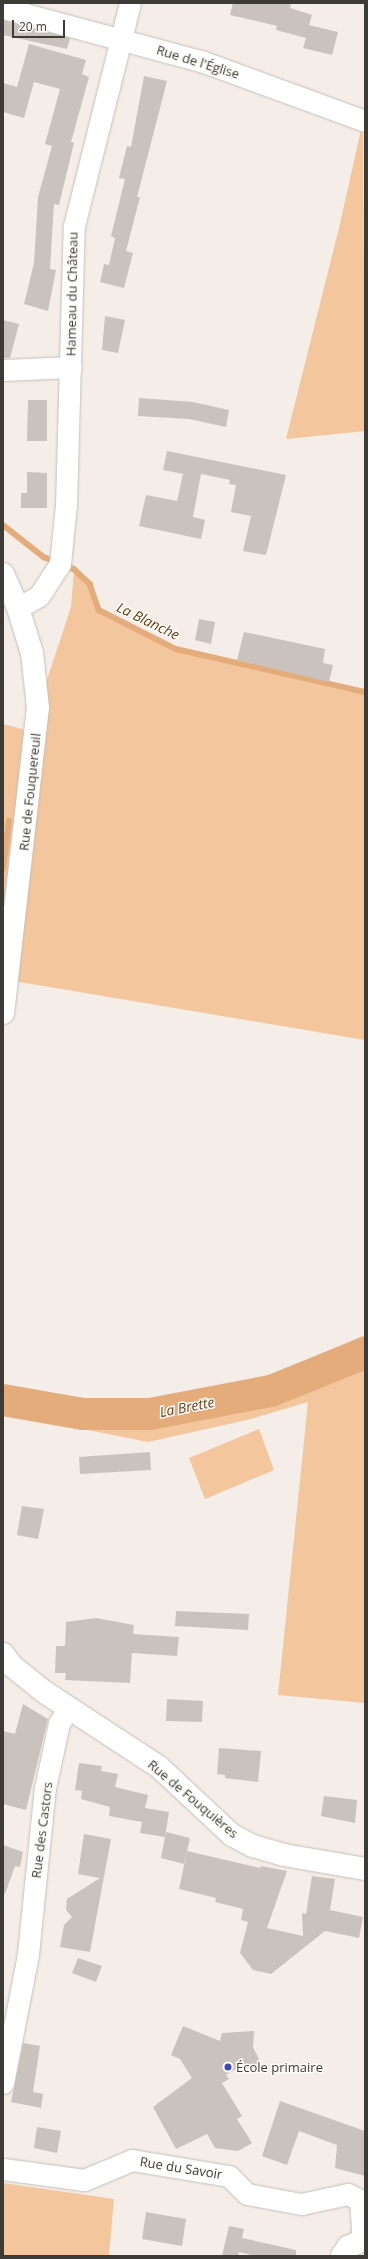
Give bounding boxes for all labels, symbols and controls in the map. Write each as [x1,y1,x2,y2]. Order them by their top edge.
scale bar [14,12,67,38]
text: 20 m [19,18,47,35]
street label: Rue de l'Église [155,42,241,82]
street label: Hameau du Château [63,232,81,356]
water label: La Blanche [114,599,182,643]
street label: Rue de Fouquereuil [16,732,44,852]
water label: La Brette [158,1393,216,1421]
street label: Rue de Fouquières [145,1757,241,1841]
street label: Rue des Castors [28,1781,56,1879]
place label: École primaire [236,2059,323,2075]
marker: École primaire [223,2062,233,2072]
street label: Rue du Savoir [139,2154,223,2182]

